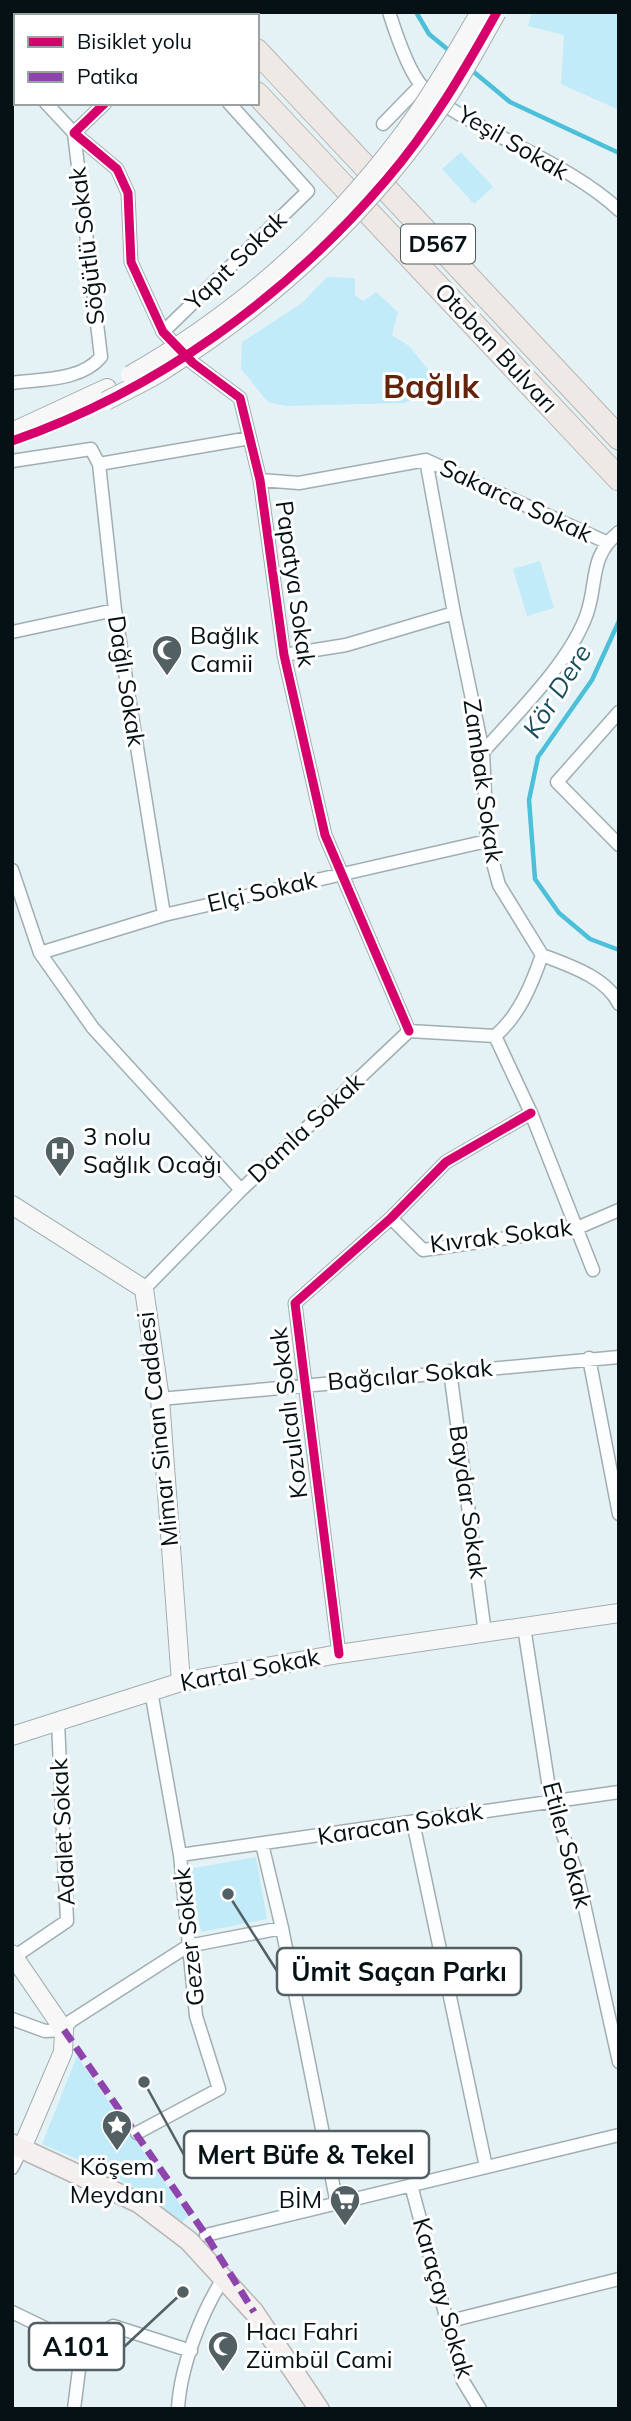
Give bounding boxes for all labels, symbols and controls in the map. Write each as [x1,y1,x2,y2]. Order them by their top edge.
legend [14,14,259,105]
text: Bisiklet yolu [77,28,192,54]
text: Patika [77,63,138,89]
street label: Yeşil Sokak [452,98,575,186]
street label: Söğütlü Sokak [61,165,111,327]
street label: Yapıt Sokak [178,204,293,317]
road number: D567 [401,224,475,264]
street label: Otoban Bulvarı [429,276,565,419]
district label: Bağlık [383,366,480,406]
street label: Sakarca Sokak [435,452,598,549]
street label: Papatya Sokak [269,499,323,670]
street label: Dağlı Sokak [102,613,152,749]
place label: Bağlık Camii [190,620,260,678]
mosque icon: Bağlık Camii [150,633,184,677]
water label: Kör Dere [515,638,598,744]
street label: Zambak Sokak [458,697,510,865]
street label: Elçi Sokak [204,864,320,918]
street label: Damla Sokak [241,1066,370,1189]
place label: 3 nolu Sağlık Ocağı [83,1121,222,1179]
hospital icon: 3 nolu Sağlık Ocağı [43,1134,77,1178]
street label: Kıvrak Sokak [428,1211,574,1259]
street label: Mimar Sinan Caddesi [130,1310,184,1548]
street label: Kozulcalı Sokak [263,1325,313,1500]
street label: Bağcılar Sokak [326,1352,494,1396]
street label: Baydar Sokak [443,1423,495,1581]
street label: Kartal Sokak [178,1641,323,1697]
street label: Adalet Sokak [43,1757,81,1906]
street label: Etiler Sokak [537,1778,599,1912]
street label: Karacan Sokak [315,1795,485,1851]
street label: Gezer Sokak [166,1866,210,2008]
callout: Ümit Saçan Parkı [277,1948,521,1995]
text: Ümit Saçan Parkı [291,1955,507,1988]
place icon: Köşem Meydanı [100,2108,134,2152]
callout: Mert Büfe & Tekel [184,2131,429,2178]
text: Mert Büfe & Tekel [197,2138,415,2171]
place label: Köşem Meydanı [70,2151,164,2209]
supermarket icon: BİM [328,2183,362,2227]
place label: BİM [279,2184,322,2214]
street label: Karaçay Sokak [407,2214,481,2382]
place label: Hacı Fahri Zümbül Cami [246,2316,392,2374]
callout: A101 [29,2323,124,2370]
mosque icon: Hacı Fahri Zümbül Cami [206,2329,240,2373]
text: A101 [43,2330,109,2363]

